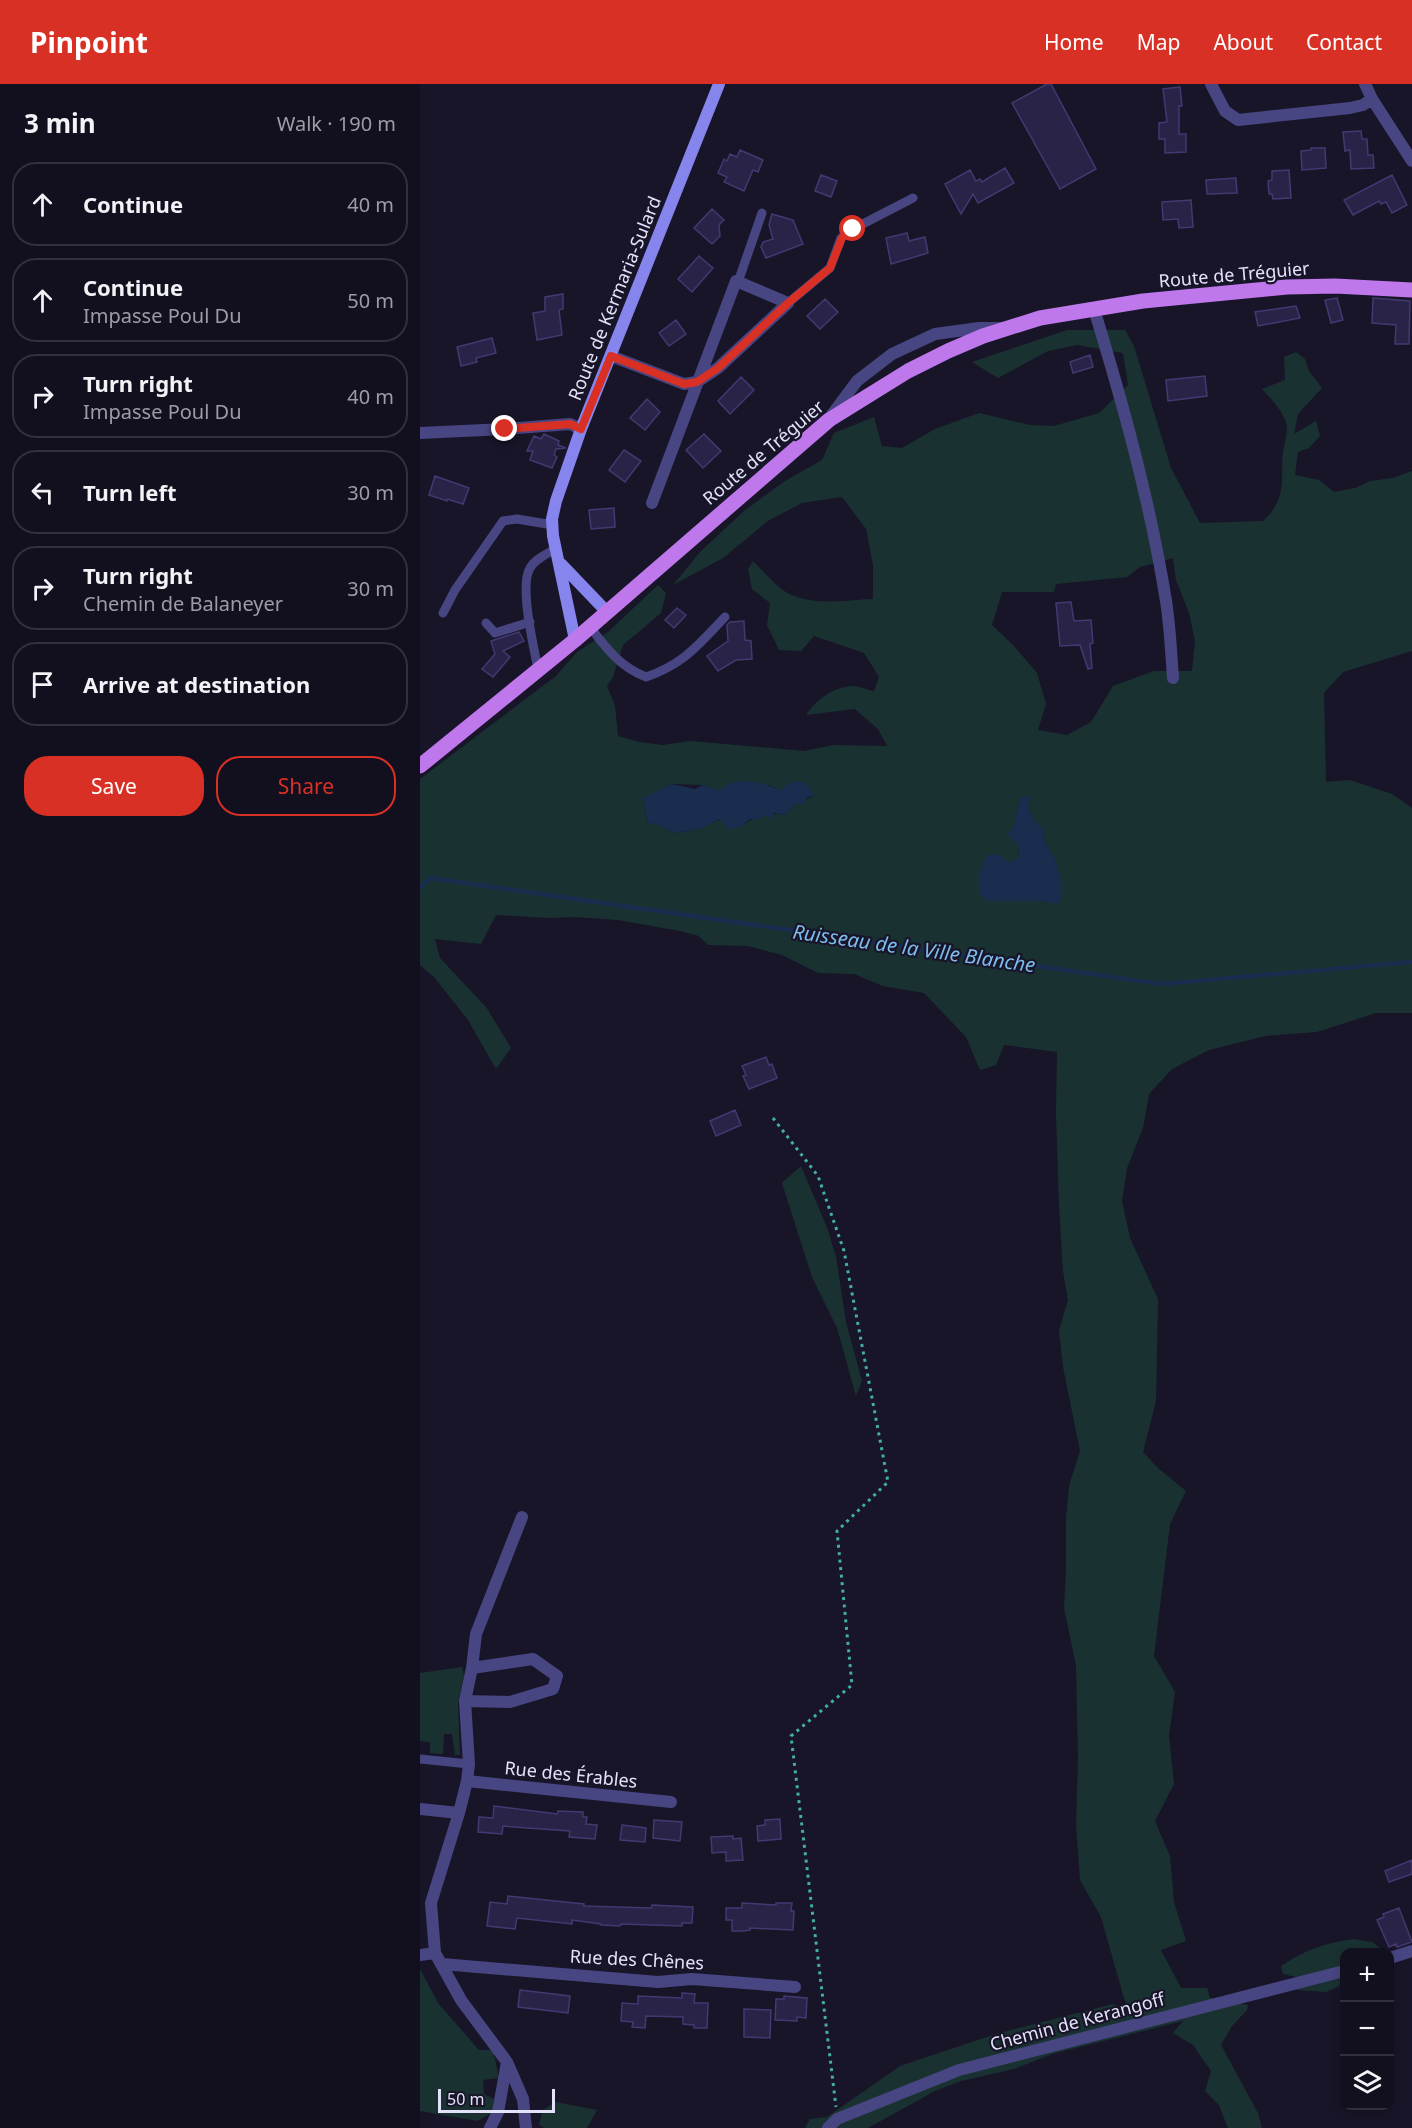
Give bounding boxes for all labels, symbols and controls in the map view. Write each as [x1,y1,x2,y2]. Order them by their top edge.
text: Pinpoint [30,23,148,61]
text: Home [1044,28,1104,56]
text: Map [1137,28,1180,56]
text: About [1213,28,1273,56]
text: Contact [1306,28,1382,56]
text: 3 min [24,105,96,141]
text: Walk · 190 m [277,110,396,137]
icon: ahead [26,188,59,221]
text: Continue [83,189,183,219]
text: 40 m [347,191,394,218]
street label: Route de Kermaria-Sulard [562,192,666,404]
route start [839,215,865,241]
street label: Route de Tréguier [1158,255,1311,293]
text: Continue [83,272,183,302]
icon: ahead [26,284,59,317]
text: 50 m [347,287,394,314]
text: Impasse Poul Du [83,302,242,329]
text: Turn right [83,368,193,398]
icon: right [26,380,59,413]
text: 40 m [347,383,394,410]
street label: Route de Tréguier [697,394,829,510]
text: Impasse Poul Du [83,398,242,425]
route end [491,415,517,441]
icon: left [26,476,59,509]
text: Turn left [83,477,177,507]
text: 30 m [347,479,394,506]
text: Turn right [83,560,193,590]
icon: right [26,572,59,605]
text: 30 m [347,575,394,602]
text: Chemin de Balaneyer [83,590,283,617]
icon: arrive [26,668,59,701]
text: Arrive at destination [83,669,310,699]
button: Save [24,756,204,816]
button: Share [216,756,396,816]
water label: Ruisseau de la Ville Blanche [791,918,1037,978]
street label: Rue des Érables [503,1755,639,1793]
street label: Rue des Chênes [569,1944,705,1974]
map controls [1340,1948,1394,2110]
button: + [1340,1948,1394,2002]
street label: Chemin de Kerangoff [987,1986,1168,2056]
button: − [1340,2002,1394,2056]
button: layers [1340,2056,1394,2110]
scale bar [438,2086,555,2114]
text: 50 m [447,2088,484,2110]

